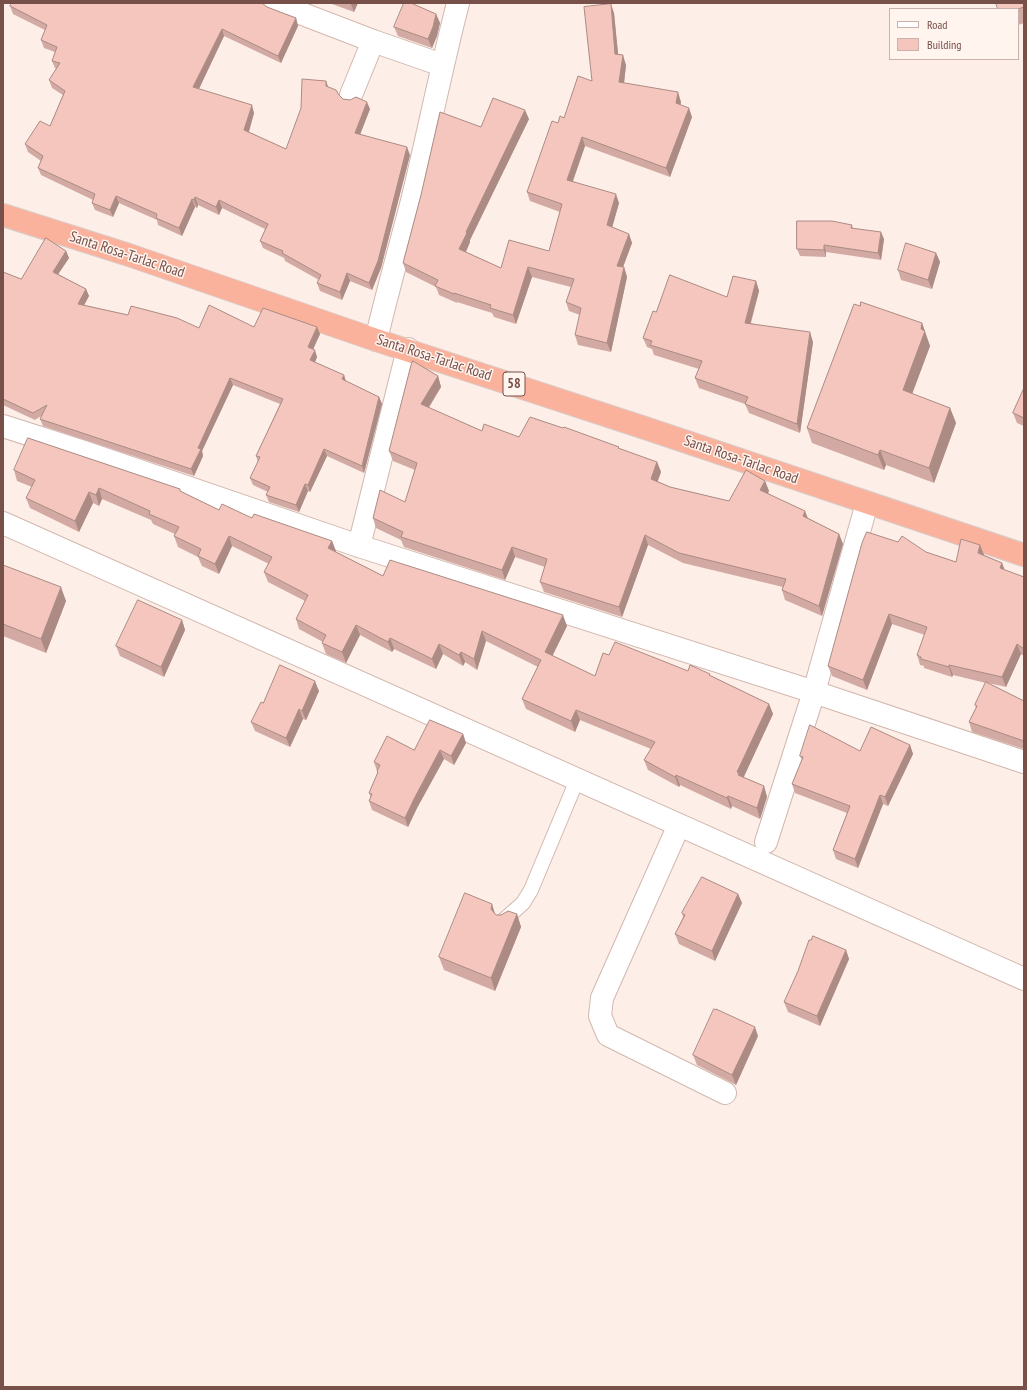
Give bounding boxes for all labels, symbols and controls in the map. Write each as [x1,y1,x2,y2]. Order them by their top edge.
legend [889,8,1019,60]
text: Road [927,17,947,32]
text: Building [927,37,962,52]
street label: Santa Rosa-Tarlac Road [67,228,187,282]
street label: Santa Rosa-Tarlac Road [374,331,494,385]
road number: 58 [503,372,525,396]
street label: Santa Rosa-Tarlac Road [681,432,801,488]

